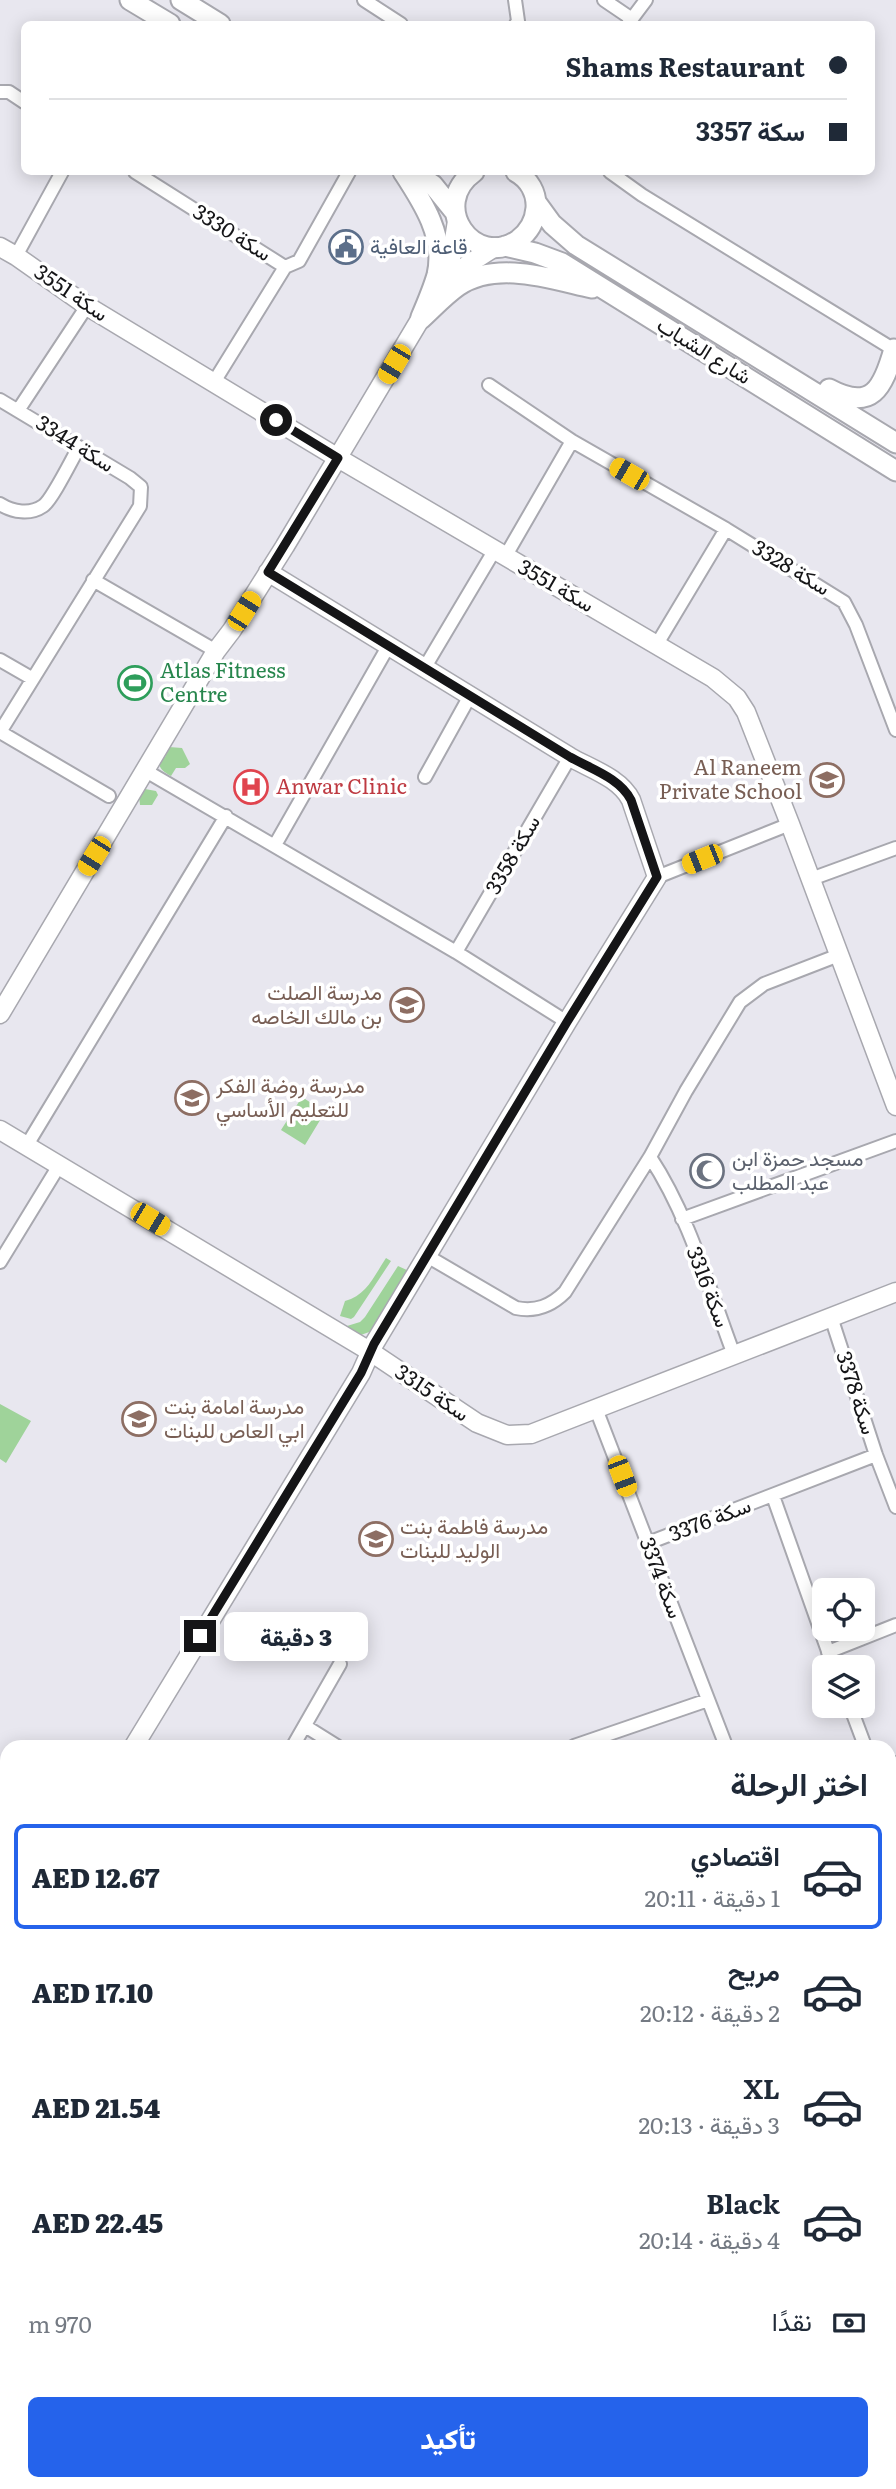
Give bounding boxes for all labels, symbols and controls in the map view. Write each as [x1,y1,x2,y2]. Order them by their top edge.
text: Shams Restaurant [566,46,805,85]
text: سكة 3357 [696,110,805,149]
street label: سكة 3330 [188,195,279,267]
public building icon: قاعة العافية [327,228,365,266]
place label: قاعة العافية [370,229,468,260]
street label: سكة 3551 [29,255,116,327]
street label: شارع الشباب [652,308,759,391]
car [375,341,414,387]
route start [260,404,292,436]
street label: سكة 3344 [31,406,122,478]
car [606,454,653,494]
street label: سكة 3328 [747,530,837,601]
street label: سكة 3551 [513,550,601,618]
car [224,588,265,634]
place label: Atlas Fitness Centre [160,653,285,708]
sports icon: Atlas Fitness Centre [116,664,154,702]
place label: Al Raneem Private School [659,750,802,805]
school or university icon: Al Raneem Private School [808,761,846,799]
hospital icon: Anwar Clinic [232,768,270,806]
place label: Anwar Clinic [276,769,407,800]
street label: سكة 3358 [476,808,546,899]
car [74,833,115,879]
car [679,841,726,877]
place label: مدرسة الصلت بن مالك الخاصه [251,975,382,1030]
school or university icon: مدرسة الصلت بن مالك الخاصه [388,986,426,1024]
place label: مدرسة روضة الفكر للتعليم الأساسي [215,1068,365,1127]
school or university icon: مدرسة روضة الفكر للتعليم الأساسي [173,1079,211,1117]
place label: مسجد حمزة ابن عبد المطلب [732,1141,863,1196]
mosque icon: مسجد حمزة ابن عبد المطلب [688,1152,726,1190]
car [127,1199,174,1239]
street label: سكة 3316 [681,1241,740,1331]
street label: سكة 3378 [830,1346,886,1438]
street label: سكة 3315 [390,1355,477,1427]
place label: مدرسة امامة بنت ابي العاص للبنات [164,1389,305,1448]
school or university icon: مدرسة امامة بنت ابي العاص للبنات [120,1400,158,1438]
car [605,1453,640,1499]
street label: سكة 3376 [663,1488,755,1548]
place label: مدرسة فاطمة بنت الوليد للبنات [400,1509,548,1564]
school or university icon: مدرسة فاطمة بنت الوليد للبنات [357,1520,395,1558]
street label: سكة 3374 [634,1532,693,1622]
map controls [812,1578,875,1718]
button: locate [812,1578,875,1641]
callout: 3 دقيقة [224,1612,368,1660]
text: 3 دقيقة [260,1619,332,1653]
route end [184,1620,216,1652]
button: layers [812,1655,875,1718]
text: اختر الرحلة [730,1758,868,1806]
text: اقتصادي [691,1835,780,1874]
icon: car [801,1845,864,1908]
text: AED 12.67 [32,1857,160,1896]
text: 1 دقيقة · 20:11 [645,1880,780,1914]
text: مريح [728,1950,780,1989]
icon: car [801,1960,864,2023]
text: AED 17.10 [32,1972,153,2011]
text: 2 دقيقة · 20:12 [640,1995,780,2029]
text: XL [743,2068,780,2107]
icon: car [801,2075,864,2138]
text: AED 21.54 [32,2087,160,2126]
text: 3 دقيقة · 20:13 [638,2107,780,2141]
text: Black [706,2183,780,2222]
icon: car [801,2190,864,2253]
text: AED 22.45 [32,2202,163,2241]
text: 4 دقيقة · 20:14 [639,2222,780,2256]
text: نقدًا [772,2300,812,2339]
icon: cash [830,2304,868,2342]
text: 970 m [28,2306,92,2340]
button: تأكيد [28,2397,868,2477]

